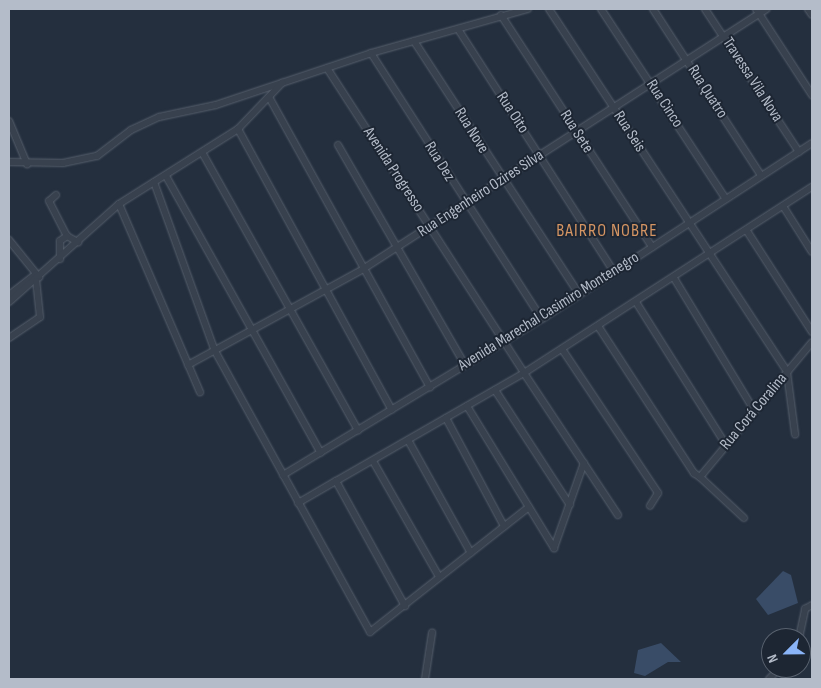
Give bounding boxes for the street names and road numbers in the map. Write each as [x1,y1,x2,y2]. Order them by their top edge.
street label: Travessa Vila Nova [718,34,786,126]
street label: Rua Quatro [683,62,731,122]
street label: Rua Cinco [641,76,687,132]
street label: Rua Oito [492,89,532,137]
street label: Rua Nove [450,105,492,157]
street label: Rua Sete [555,107,597,157]
street label: Rua Seis [609,108,649,156]
street label: Avenida Progresso [358,124,428,216]
street label: Rua Dez [420,139,458,185]
street label: Rua Engenheiro Ozires Silva [414,146,548,242]
street label: Avenida Marechal Casimiro Montenegro [455,248,643,376]
street label: Rua Corá Coralina [716,370,792,454]

